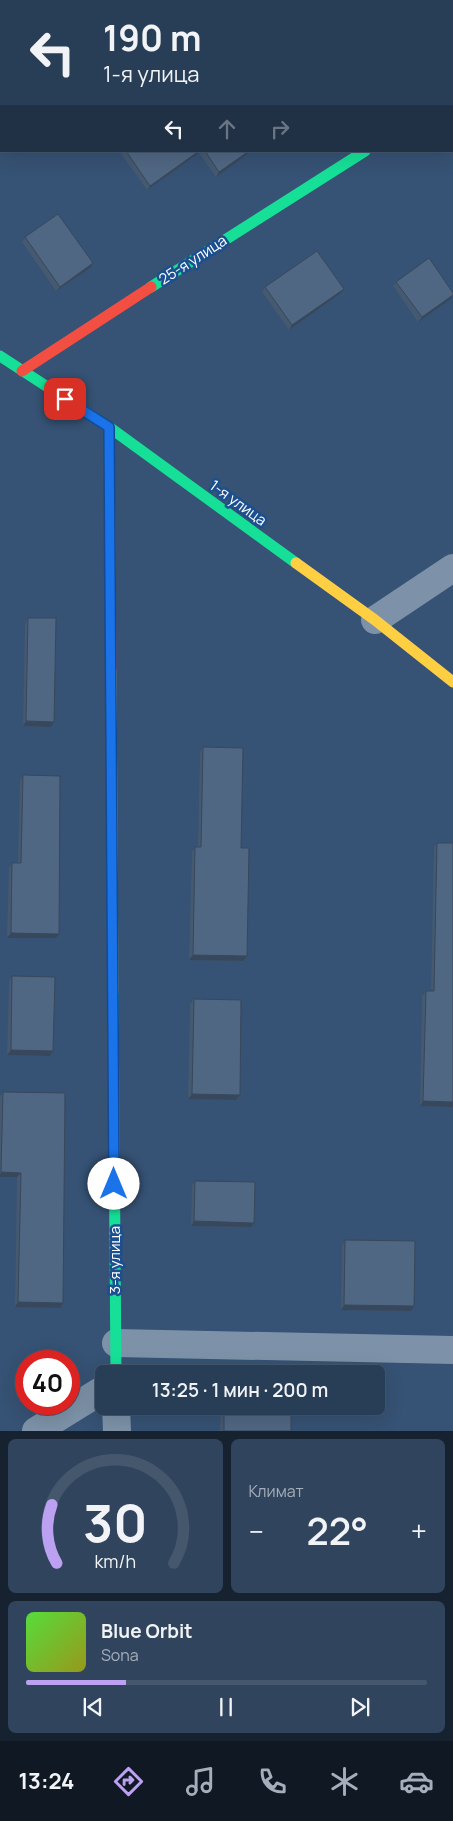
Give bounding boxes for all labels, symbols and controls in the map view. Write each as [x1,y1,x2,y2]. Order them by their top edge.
text: 190 m [103,14,202,62]
icon: left [20,20,85,85]
text: 1-я улица [103,59,200,89]
icon: left [160,115,188,143]
icon: ahead [213,115,241,143]
icon: right [266,115,294,143]
street label: 25-я улица [155,230,231,289]
pin [44,378,86,420]
icon: arrive [51,385,79,413]
street label: 1-я улица [206,475,271,530]
position arrow [87,1157,139,1209]
street label: 3-я улица [104,1226,125,1294]
speed limit sign: 40 [15,1350,80,1415]
text: 13:25 · 1 мин · 200 m [152,1377,328,1403]
text: Климат [249,1480,304,1502]
text: 30 [83,1487,147,1558]
text: 22° [306,1504,368,1556]
text: − [249,1512,264,1550]
text: + [411,1512,427,1550]
text: km/h [94,1549,136,1573]
text: Blue Orbit [101,1618,193,1644]
text: Sona [101,1644,139,1666]
icon: previous [79,1693,107,1721]
icon: pause [212,1693,240,1721]
icon: next [346,1693,374,1721]
icon: directions [111,1764,146,1799]
icon: music [183,1764,218,1799]
icon: phone [255,1764,290,1799]
icon: climate [327,1764,362,1799]
icon: car [399,1764,434,1799]
text: 13:24 [18,1766,75,1796]

